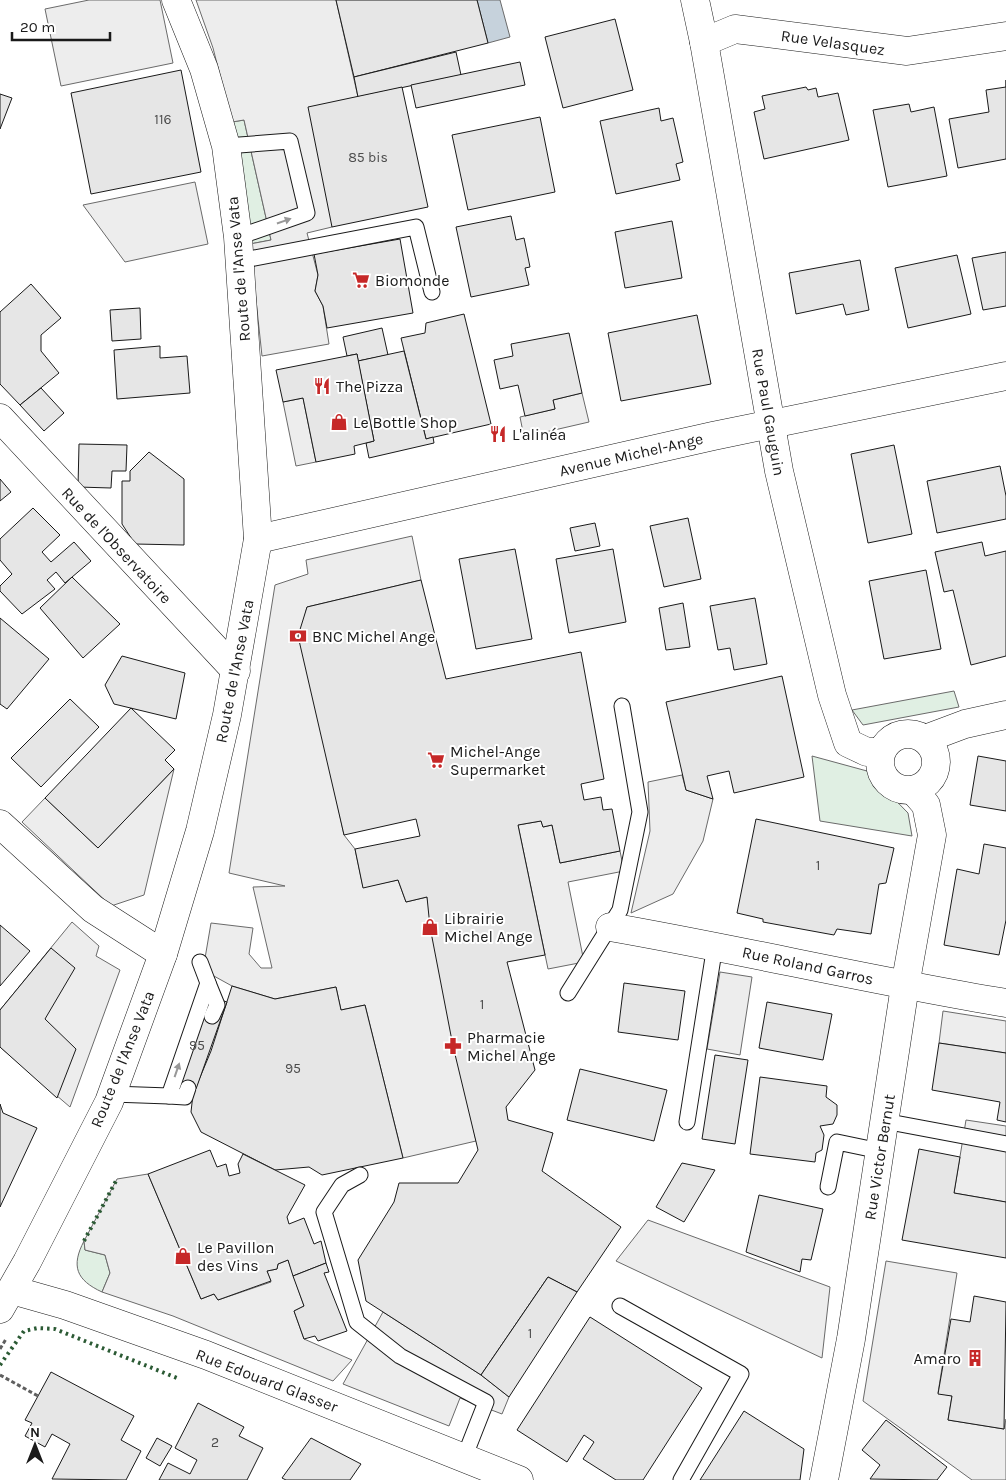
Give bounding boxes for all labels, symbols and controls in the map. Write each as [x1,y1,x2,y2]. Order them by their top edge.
scale bar [12,10,110,42]
text: 20 m [20,18,55,36]
street label: Rue Velasquez [780,26,886,59]
house number: 116 [154,111,172,128]
house number: 85 bis [348,149,388,166]
street label: Route de l'Anse Vata [223,195,254,342]
one-way arrow [276,217,291,224]
supermarket icon: Biomonde [351,270,371,290]
place label: Biomonde [375,271,450,290]
street label: Rue Paul Gauguin [748,347,789,477]
restaurant icon: The Pizza [312,376,332,396]
place label: The Pizza [336,377,403,396]
shop icon: Le Bottle Shop [329,412,349,432]
place label: Le Bottle Shop [353,413,457,432]
restaurant icon: L'alinéa [488,424,508,444]
place label: L'alinéa [512,425,566,444]
street label: Avenue Michel-Ange [557,429,705,480]
street label: Rue de l'Observatoire [58,483,175,607]
street label: Route de l'Anse Vata [211,598,258,744]
bank icon: BNC Michel Ange [288,626,308,646]
place label: BNC Michel Ange [312,627,435,646]
place label: Michel-Ange Supermarket [450,742,546,779]
supermarket icon: Michel-Ange Supermarket [426,750,446,770]
house number: 1 [816,857,820,874]
place label: Librairie Michel Ange [444,909,533,946]
shop icon: Librairie Michel Ange [420,917,440,937]
street label: Rue Roland Garros [740,942,875,989]
street label: Route de l'Anse Vata [86,988,159,1130]
house number: 1 [480,996,484,1013]
place label: Pharmacie Michel Ange [467,1028,556,1065]
pharmacy icon: Pharmacie Michel Ange [443,1036,463,1056]
house number: 95 [189,1037,205,1054]
house number: 95 [285,1060,301,1077]
one-way arrow [174,1063,181,1078]
street label: Rue Victor Bernut [860,1093,899,1221]
place label: Le Pavillon des Vins [197,1238,274,1275]
shop icon: Le Pavillon des Vins [173,1246,193,1266]
house number: 1 [528,1325,532,1342]
street label: Rue Edouard Glasser [193,1345,341,1416]
building icon: Amaro [965,1348,985,1368]
place label: Amaro [914,1349,961,1368]
north arrow [10,1420,60,1470]
text: N [30,1424,40,1441]
house number: 2 [211,1434,219,1451]

